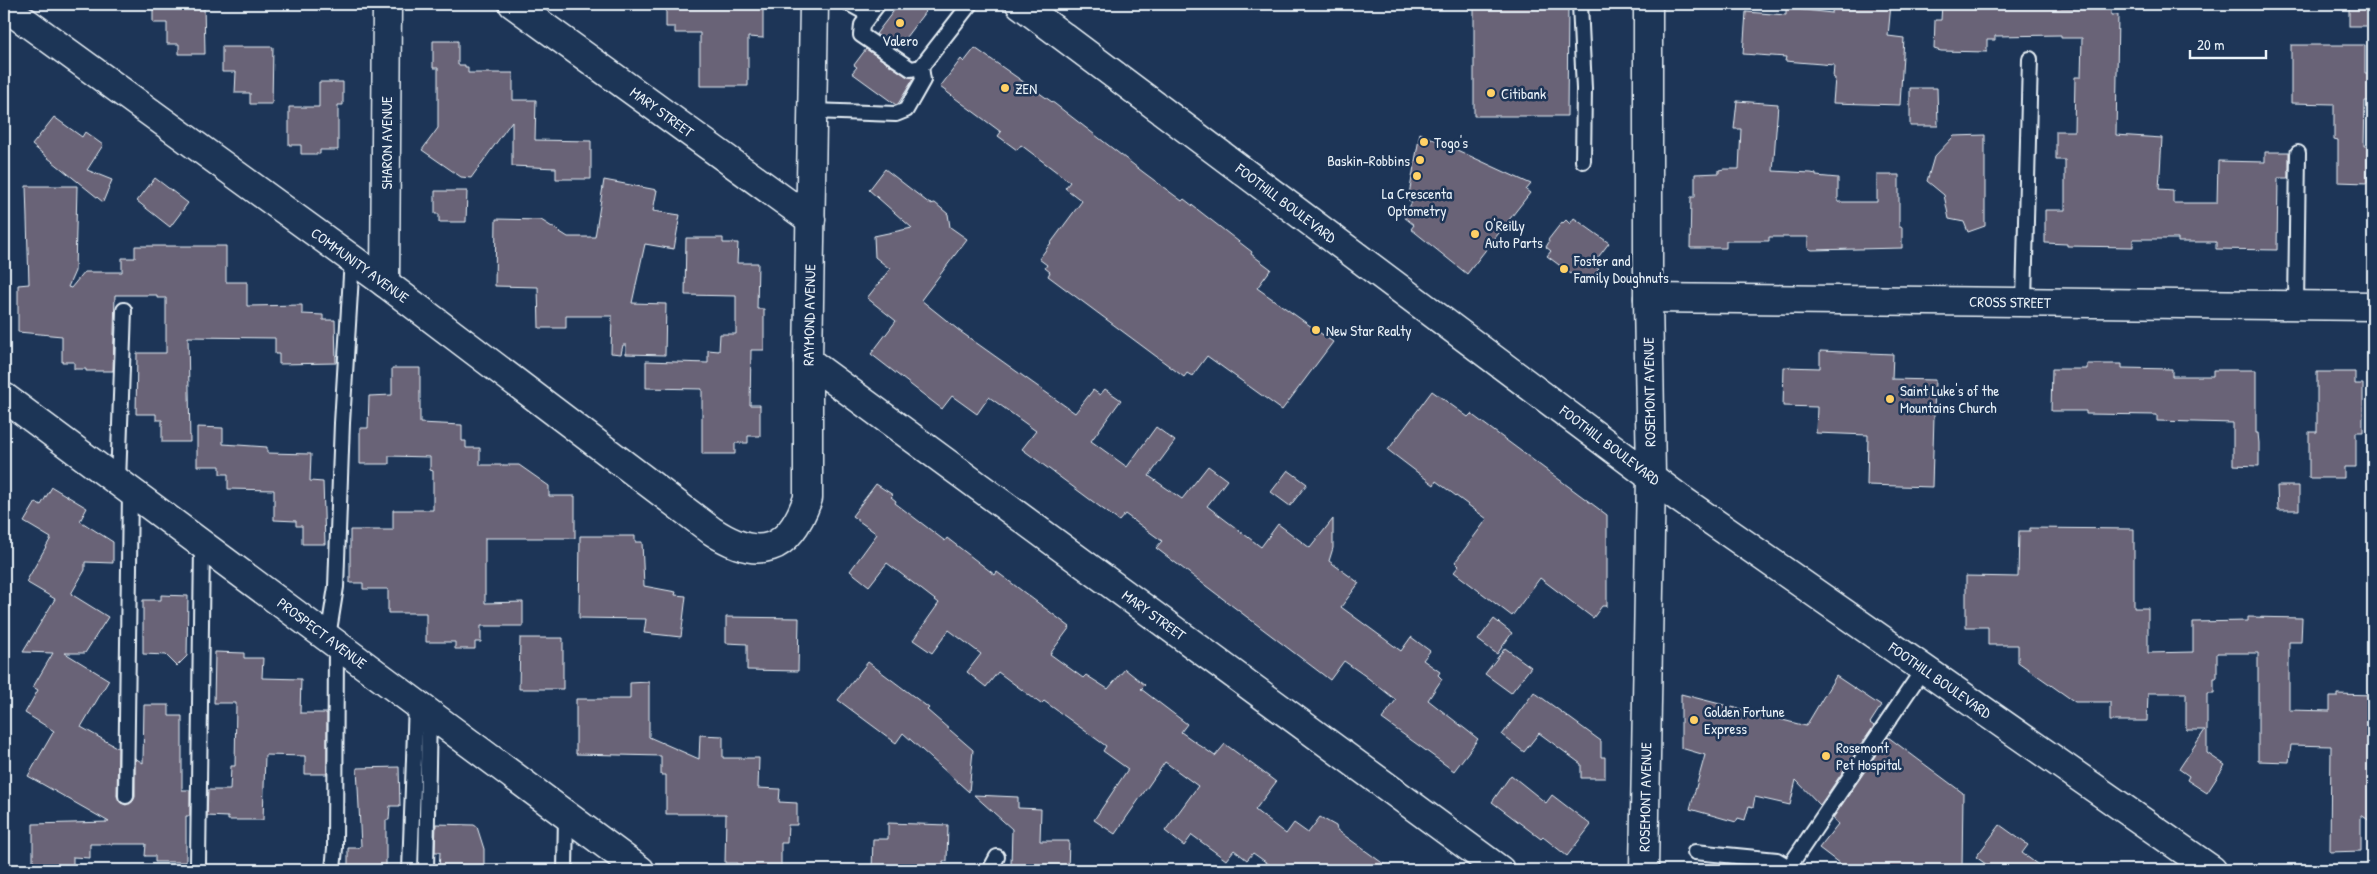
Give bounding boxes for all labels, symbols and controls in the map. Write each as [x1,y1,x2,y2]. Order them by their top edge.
marker: Valero [894,17,906,29]
scale bar [2190,28,2266,60]
place label: Valero [882,30,918,51]
text: 20 m [2197,34,2224,55]
place label: ZEN [1015,78,1037,99]
street label: MARY STREET [626,82,699,143]
marker: ZEN [999,82,1011,94]
place label: Citibank [1501,83,1546,104]
marker: Citibank [1485,87,1497,99]
street label: SHARON AVENUE [376,96,397,190]
place label: Togo's [1434,132,1468,153]
marker: Togo's [1418,136,1430,148]
place label: Baskin-Robbins [1327,150,1410,171]
marker: Baskin-Robbins [1414,154,1426,166]
street label: FOOTHILL BOULEVARD [1231,158,1341,248]
marker: La Crescenta Optometry [1411,170,1423,182]
place label: La Crescenta Optometry [1382,183,1452,221]
place label: O'Reilly Auto Parts [1485,215,1543,253]
street label: COMMUNITY AVENUE [307,222,414,308]
marker: O'Reilly Auto Parts [1469,228,1481,240]
place label: Foster and Family Doughnuts [1573,250,1669,288]
marker: Foster and Family Doughnuts [1558,263,1570,275]
street label: RAYMOND AVENUE [798,264,820,366]
street label: CROSS STREET [1969,291,2052,313]
place label: New Star Realty [1326,320,1412,341]
marker: New Star Realty [1310,324,1322,336]
street label: ROSEMONT AVENUE [1638,337,1660,447]
place label: Saint Luke's of the Mountains Church [1900,380,1999,418]
marker: Saint Luke's of the Mountains Church [1884,393,1896,405]
street label: FOOTHILL BOULEVARD [1555,400,1665,490]
street label: MARY STREET [1118,585,1191,646]
street label: PROSPECT AVENUE [273,592,371,674]
street label: FOOTHILL BOULEVARD [1884,636,1996,724]
place label: Golden Fortune Express [1704,701,1785,739]
marker: Golden Fortune Express [1688,714,1700,726]
place label: Rosemont Pet Hospital [1836,737,1901,775]
street label: ROSEMONT AVENUE [1634,742,1656,852]
marker: Rosemont Pet Hospital [1820,750,1832,762]

